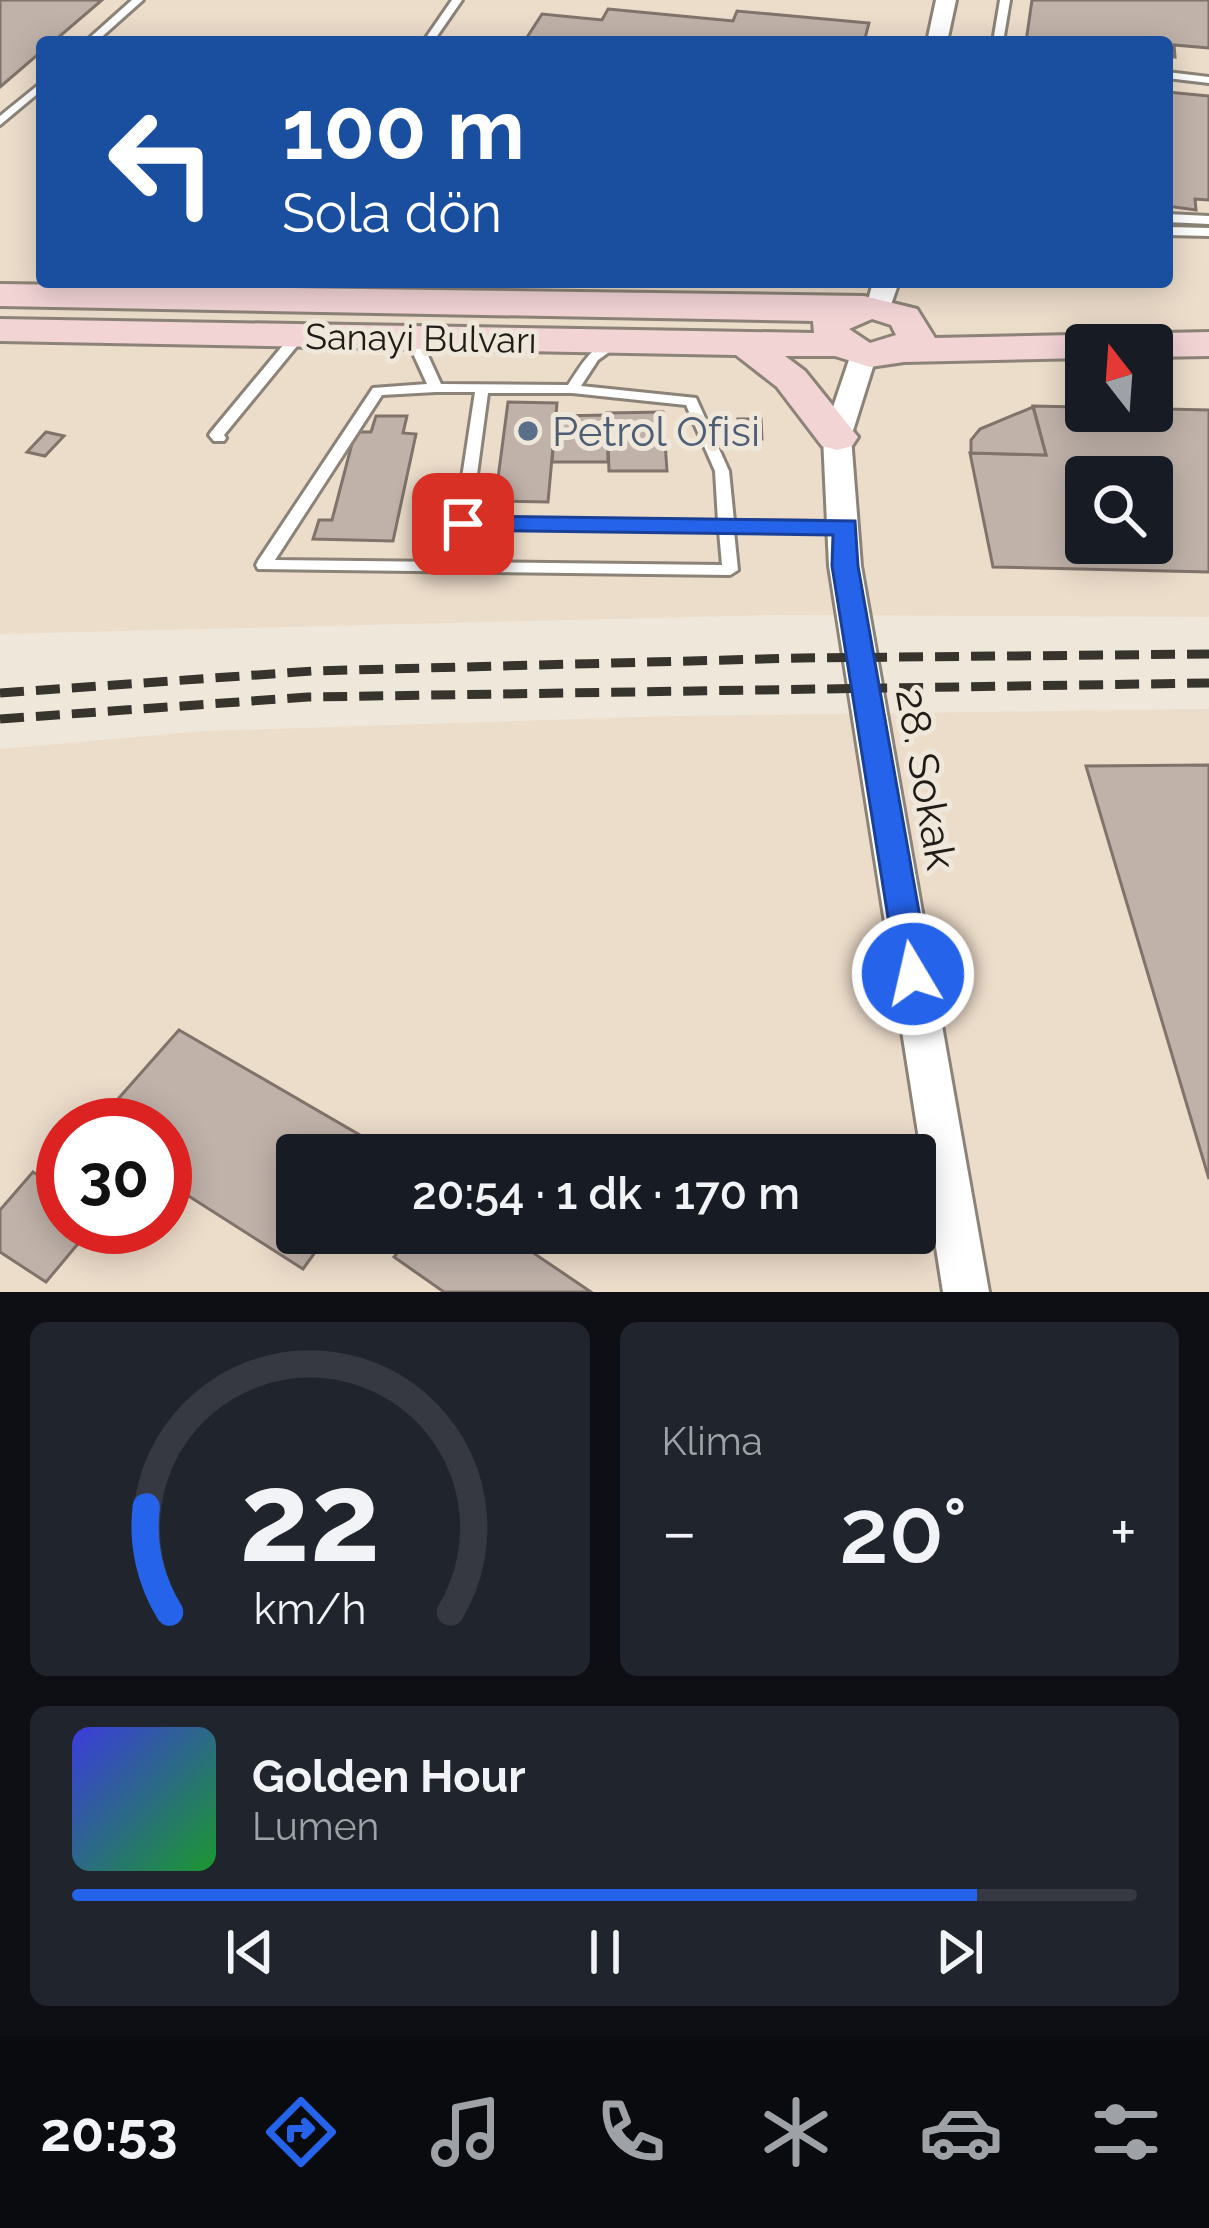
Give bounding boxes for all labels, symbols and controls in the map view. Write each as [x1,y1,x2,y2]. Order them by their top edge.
text: 100 m [282,80,525,179]
icon: left [84,84,240,240]
text: Sola dön [282,181,502,245]
street label: Sanayi Bulvarı [305,315,537,361]
north arrow [1065,324,1173,432]
map controls [1065,324,1173,564]
place label: Petrol Ofisi [552,407,760,456]
marker: Petrol Ofisi [515,418,541,444]
button: search [1065,456,1173,564]
pin [412,473,514,575]
icon: arrive [430,491,496,557]
street label: 28. Sokak [886,685,966,873]
position arrow [850,911,976,1037]
speed limit sign: 30 [36,1098,192,1254]
text: 20:54 · 1 dk · 170 m [412,1167,800,1220]
text: Klima [662,1418,763,1464]
text: 22 [239,1444,380,1590]
text: 20° [839,1478,967,1584]
text: − [662,1493,697,1570]
text: + [1110,1493,1137,1570]
text: km/h [253,1584,366,1634]
text: Golden Hour [252,1750,526,1803]
text: Lumen [252,1803,379,1849]
icon: previous [217,1919,283,1985]
icon: pause [572,1919,638,1985]
icon: next [927,1919,993,1985]
icon: directions [259,2090,343,2174]
icon: music [424,2090,508,2174]
icon: phone [589,2090,673,2174]
icon: climate [754,2090,838,2174]
icon: car [919,2090,1003,2174]
icon: filters [1084,2090,1168,2174]
text: 20:53 [41,2100,178,2164]

